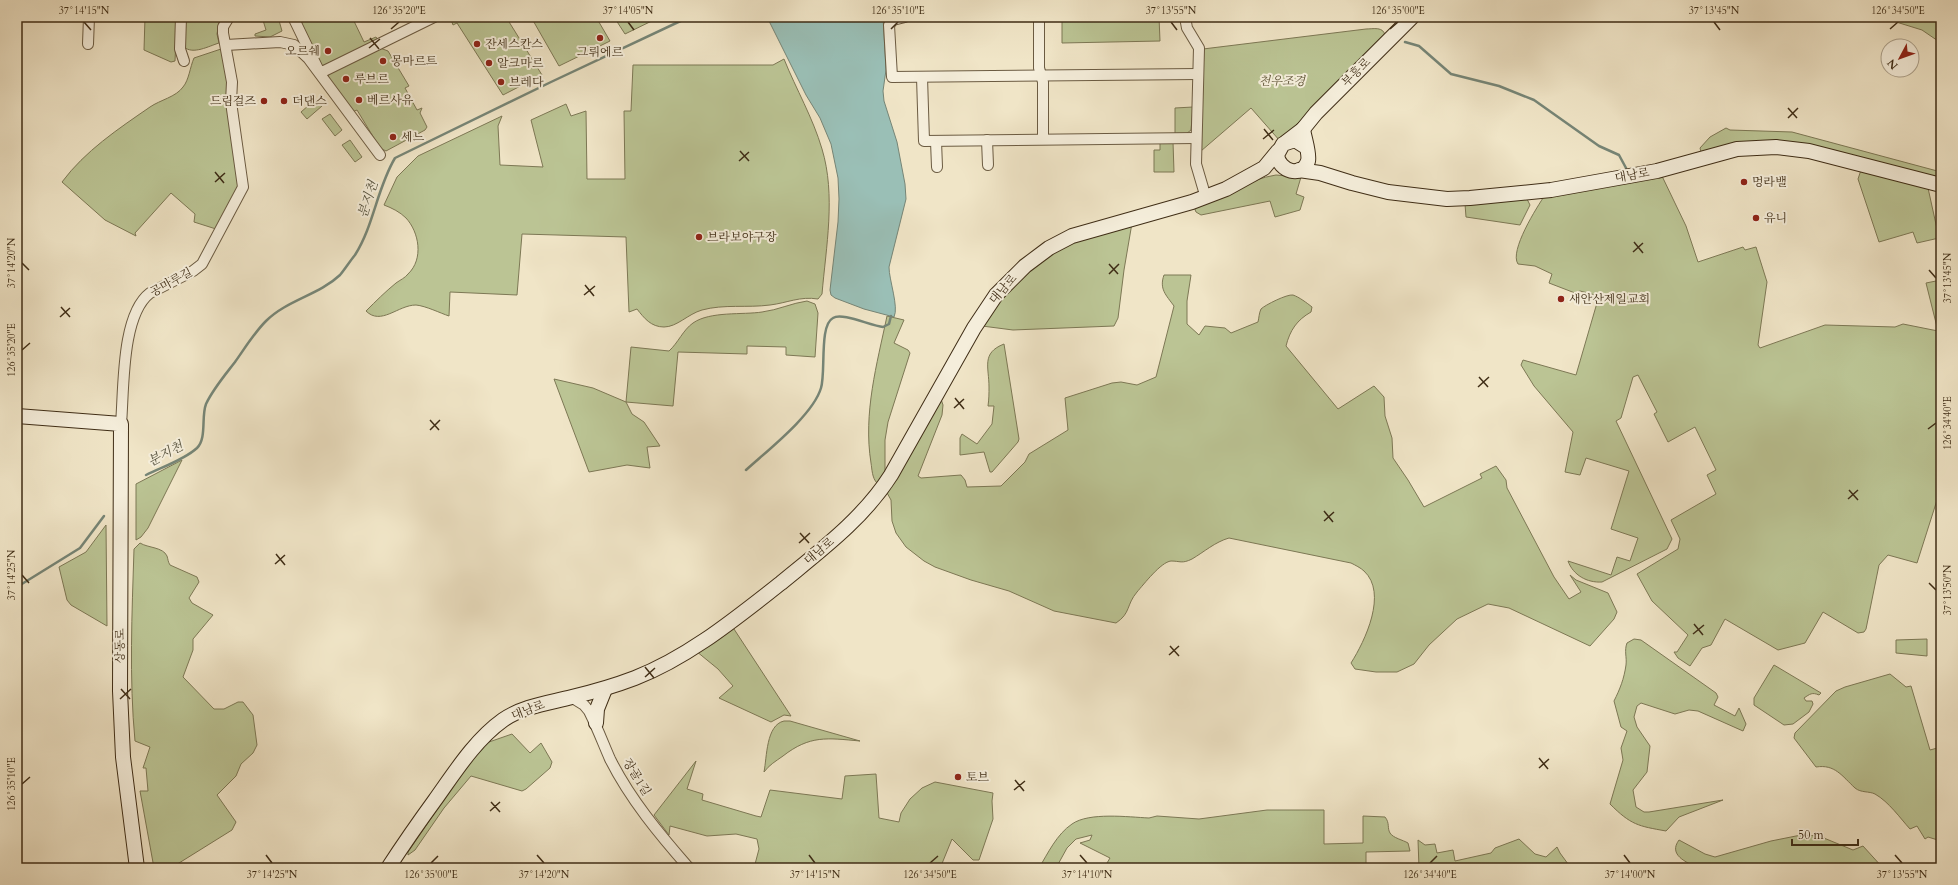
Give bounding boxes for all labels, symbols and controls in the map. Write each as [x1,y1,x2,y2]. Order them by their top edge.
text: 37°14'15"N [59,4,110,18]
text: 126°35'20"E [372,4,426,18]
text: 37°14'05"N [603,4,654,18]
text: 126°35'10"E [871,4,925,18]
text: 37°13'55"N [1146,4,1197,18]
text: 126°35'00"E [1371,4,1425,18]
text: 37°13'45"N [1689,4,1740,18]
text: 126°34'50"E [1871,4,1925,18]
marker: 그뤼에르 [595,33,605,43]
place label: 잔세스칸스 [485,36,543,52]
north arrow [1880,38,1920,78]
marker: 잔세스칸스 [472,39,482,49]
place label: 오르쉐 [285,43,320,59]
place label: 그뤼에르 [577,44,624,60]
marker: 오르쉐 [323,46,333,56]
place label: 몽마르트 [391,53,438,69]
street label: 부흥로 [1338,54,1374,90]
place label: 알크마르 [497,55,544,71]
text: N [1884,55,1902,73]
marker: 몽마르트 [378,56,388,66]
marker: 알크마르 [484,58,494,68]
place label: 루브르 [354,71,389,87]
park label: 천우조경 [1259,73,1307,89]
marker: 루브르 [341,74,351,84]
place label: 브레다 [509,74,544,90]
marker: 브레다 [496,77,506,87]
place label: 베르사유 [367,92,414,108]
place label: 드림걸즈 [210,93,256,109]
place label: 더댄스 [292,93,327,109]
marker: 베르사유 [354,95,364,105]
marker: 드림걸즈 [259,96,269,106]
marker: 더댄스 [279,96,289,106]
place label: 세느 [401,129,425,145]
marker: 세느 [388,132,398,142]
street label: 대남로 [1613,164,1651,186]
place label: 멍라밸 [1752,174,1787,190]
water label: 분지천 [354,177,383,220]
marker: 멍라밸 [1739,177,1749,187]
place label: 유니 [1764,210,1787,226]
marker: 유니 [1751,213,1761,223]
place label: 브라보야구장 [707,229,777,245]
marker: 브라보야구장 [694,232,704,242]
text: 37°14'20"N [5,237,19,288]
text: 37°13'45"N [1941,252,1955,303]
street label: 공마루길 [147,264,195,300]
street label: 대남로 [986,270,1021,307]
place label: 새안산제일교회 [1569,291,1650,307]
marker: 새안산제일교회 [1556,294,1566,304]
text: 126°35'20"E [5,323,19,377]
text: 126°34'40"E [1941,396,1955,450]
water label: 분지천 [145,436,188,471]
street label: 대남로 [801,533,838,568]
text: 37°14'25"N [5,549,19,600]
text: 37°13'50"N [1941,564,1955,615]
street label: 상동로 [112,628,128,663]
street label: 대남로 [509,696,547,724]
street label: 장골1길 [619,755,655,799]
text: 126°35'10"E [5,757,19,811]
place label: 토브 [966,769,990,785]
marker: 토브 [953,772,963,782]
scale bar [1792,821,1858,847]
text: 50 m [1798,827,1825,843]
text: 37°14'25"N [247,868,298,882]
text: 126°35'00"E [404,868,458,882]
text: 37°14'20"N [519,868,570,882]
text: 37°14'15"N [790,868,841,882]
text: 126°34'50"E [903,868,957,882]
text: 37°14'10"N [1062,868,1113,882]
text: 126°34'40"E [1403,868,1457,882]
text: 37°14'00"N [1605,868,1656,882]
text: 37°13'55"N [1877,868,1928,882]

